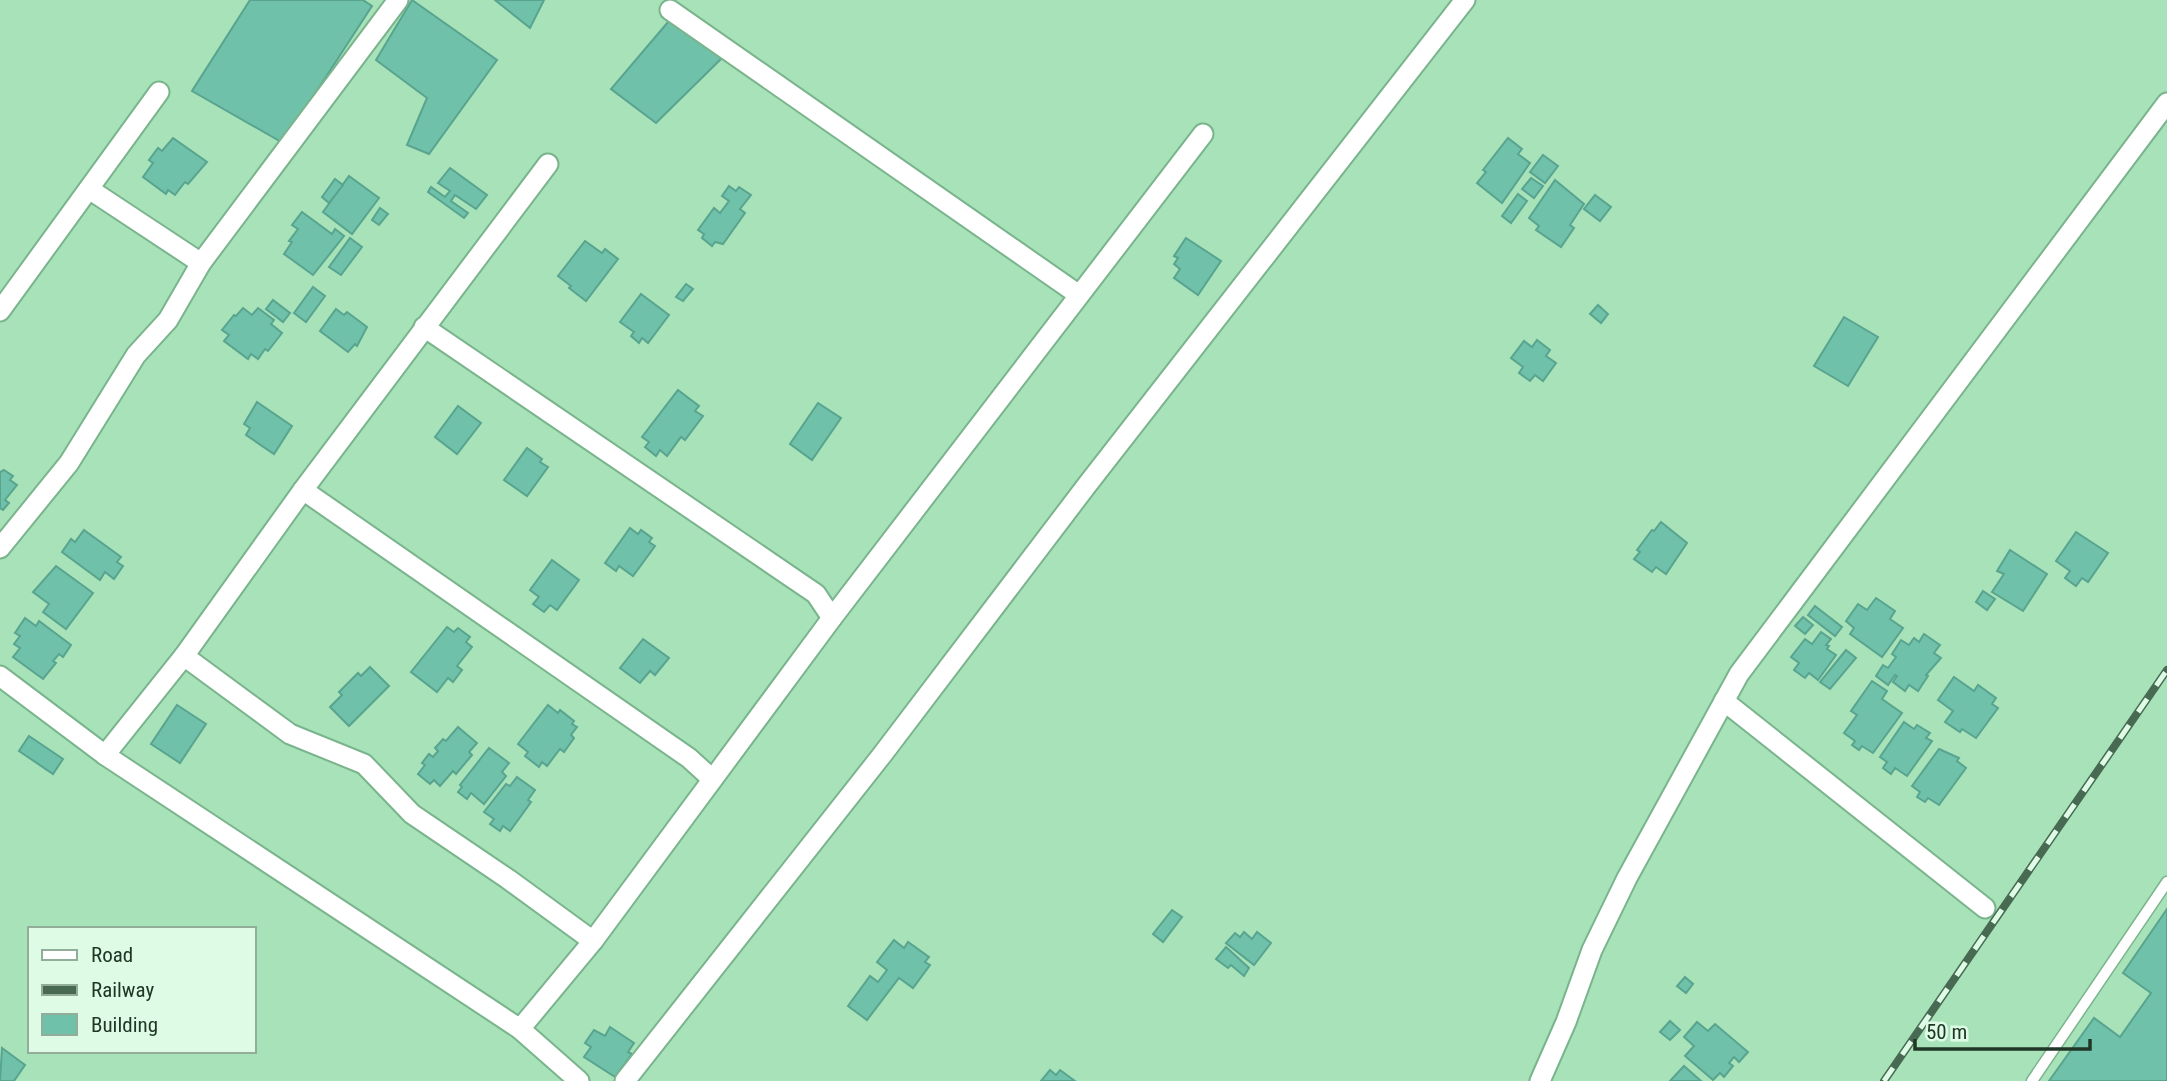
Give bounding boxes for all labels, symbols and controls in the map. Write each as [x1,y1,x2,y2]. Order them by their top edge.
legend [28,927,256,1053]
text: Road [91,943,133,967]
text: Railway [91,978,154,1002]
scale bar [1915,1007,2090,1052]
text: Building [91,1013,158,1037]
text: 50 m [1926,1020,1967,1044]

